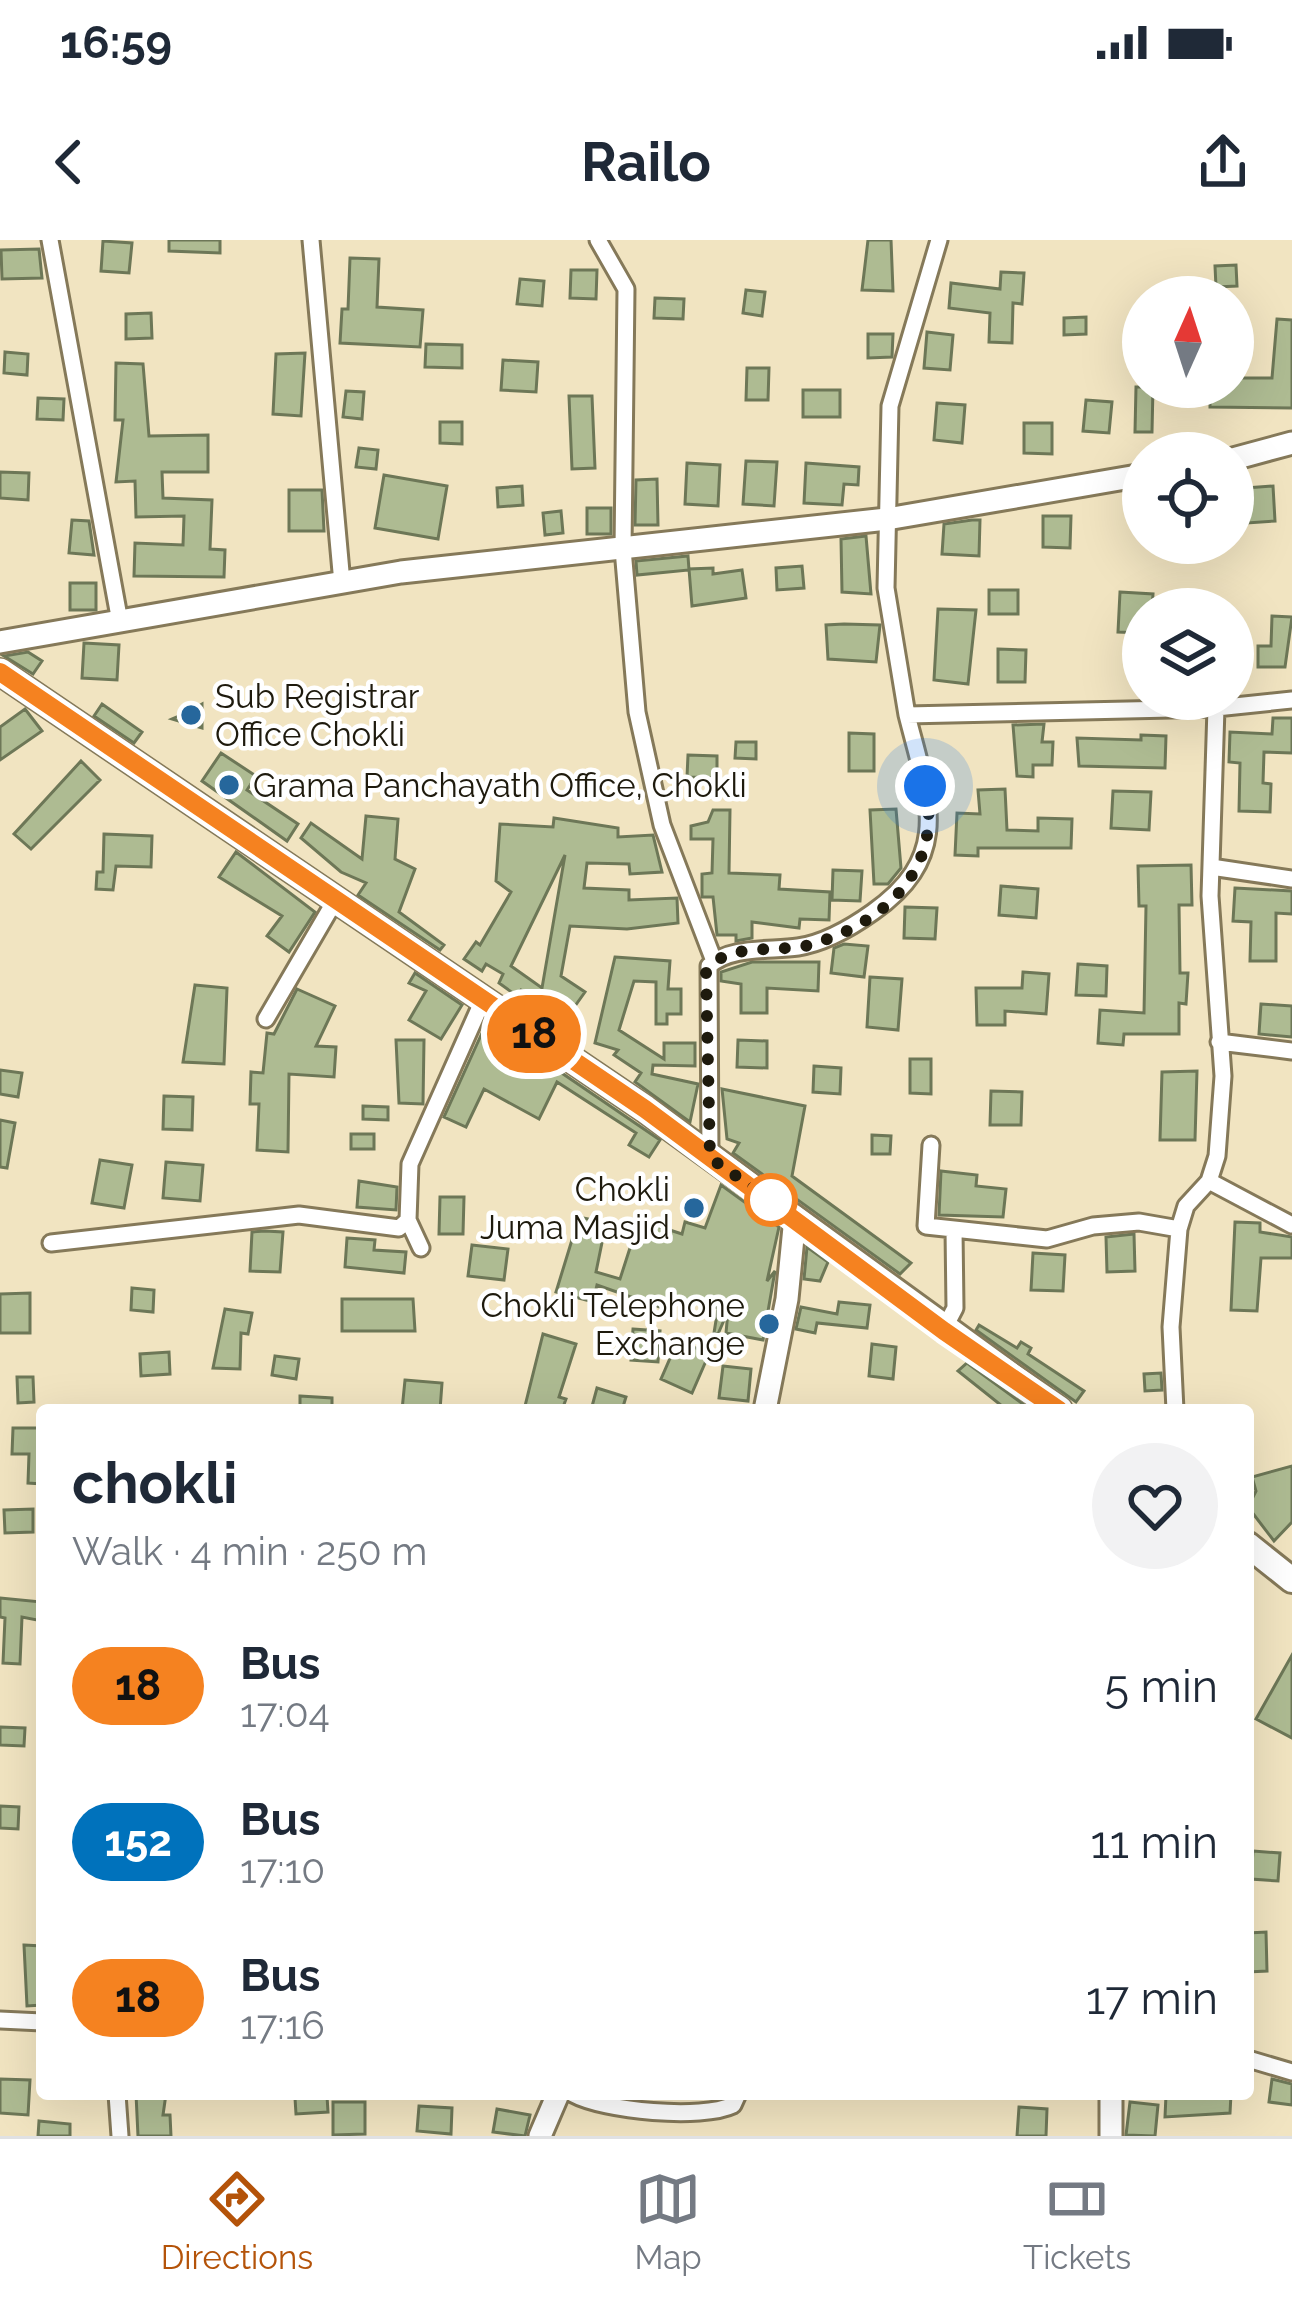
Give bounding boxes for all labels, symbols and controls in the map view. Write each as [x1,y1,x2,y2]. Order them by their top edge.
text: 16:59 [60,16,172,69]
icon: back [36,129,102,195]
icon: share [1190,129,1256,195]
text: Railo [581,130,711,194]
north arrow [1122,276,1254,408]
map controls [1122,276,1254,720]
button: locate [1122,432,1254,564]
button: layers [1122,588,1254,720]
place label: Sub Registrar Office Chokli [215,677,420,754]
marker: Sub Registrar Office Chokli [178,702,204,728]
your location [895,756,955,816]
place label: Grama Panchayath Office, Chokli [253,766,747,805]
marker: Grama Panchayath Office, Chokli [216,772,242,798]
line badge: 18 [480,995,588,1073]
text: 18 [511,1009,557,1058]
place label: Chokli Juma Masjid [480,1170,670,1247]
unlabelled marker [746,1175,796,1225]
marker: Chokli Juma Masjid [681,1195,707,1221]
place label: Chokli Telephone Exchange [480,1286,745,1363]
marker: Chokli Telephone Exchange [756,1311,782,1337]
button: heart [1092,1443,1218,1569]
text: chokli [72,1449,238,1516]
text: Walk · 4 min · 250 m [72,1528,427,1574]
text: Bus [240,1637,321,1690]
text: 5 min [1105,1660,1218,1713]
text: 18 [115,1661,161,1710]
text: 17:04 [240,1690,330,1736]
text: Bus [240,1793,321,1846]
text: 11 min [1091,1816,1218,1869]
text: 152 [104,1817,172,1866]
text: 17:10 [240,1846,325,1892]
text: Bus [240,1949,321,2002]
text: 17 min [1086,1972,1218,2025]
text: 18 [115,1973,161,2022]
text: 17:16 [240,2002,325,2048]
tab: Directions [161,2166,313,2277]
tab: Map [635,2166,702,2277]
tab: Tickets [1023,2166,1131,2277]

